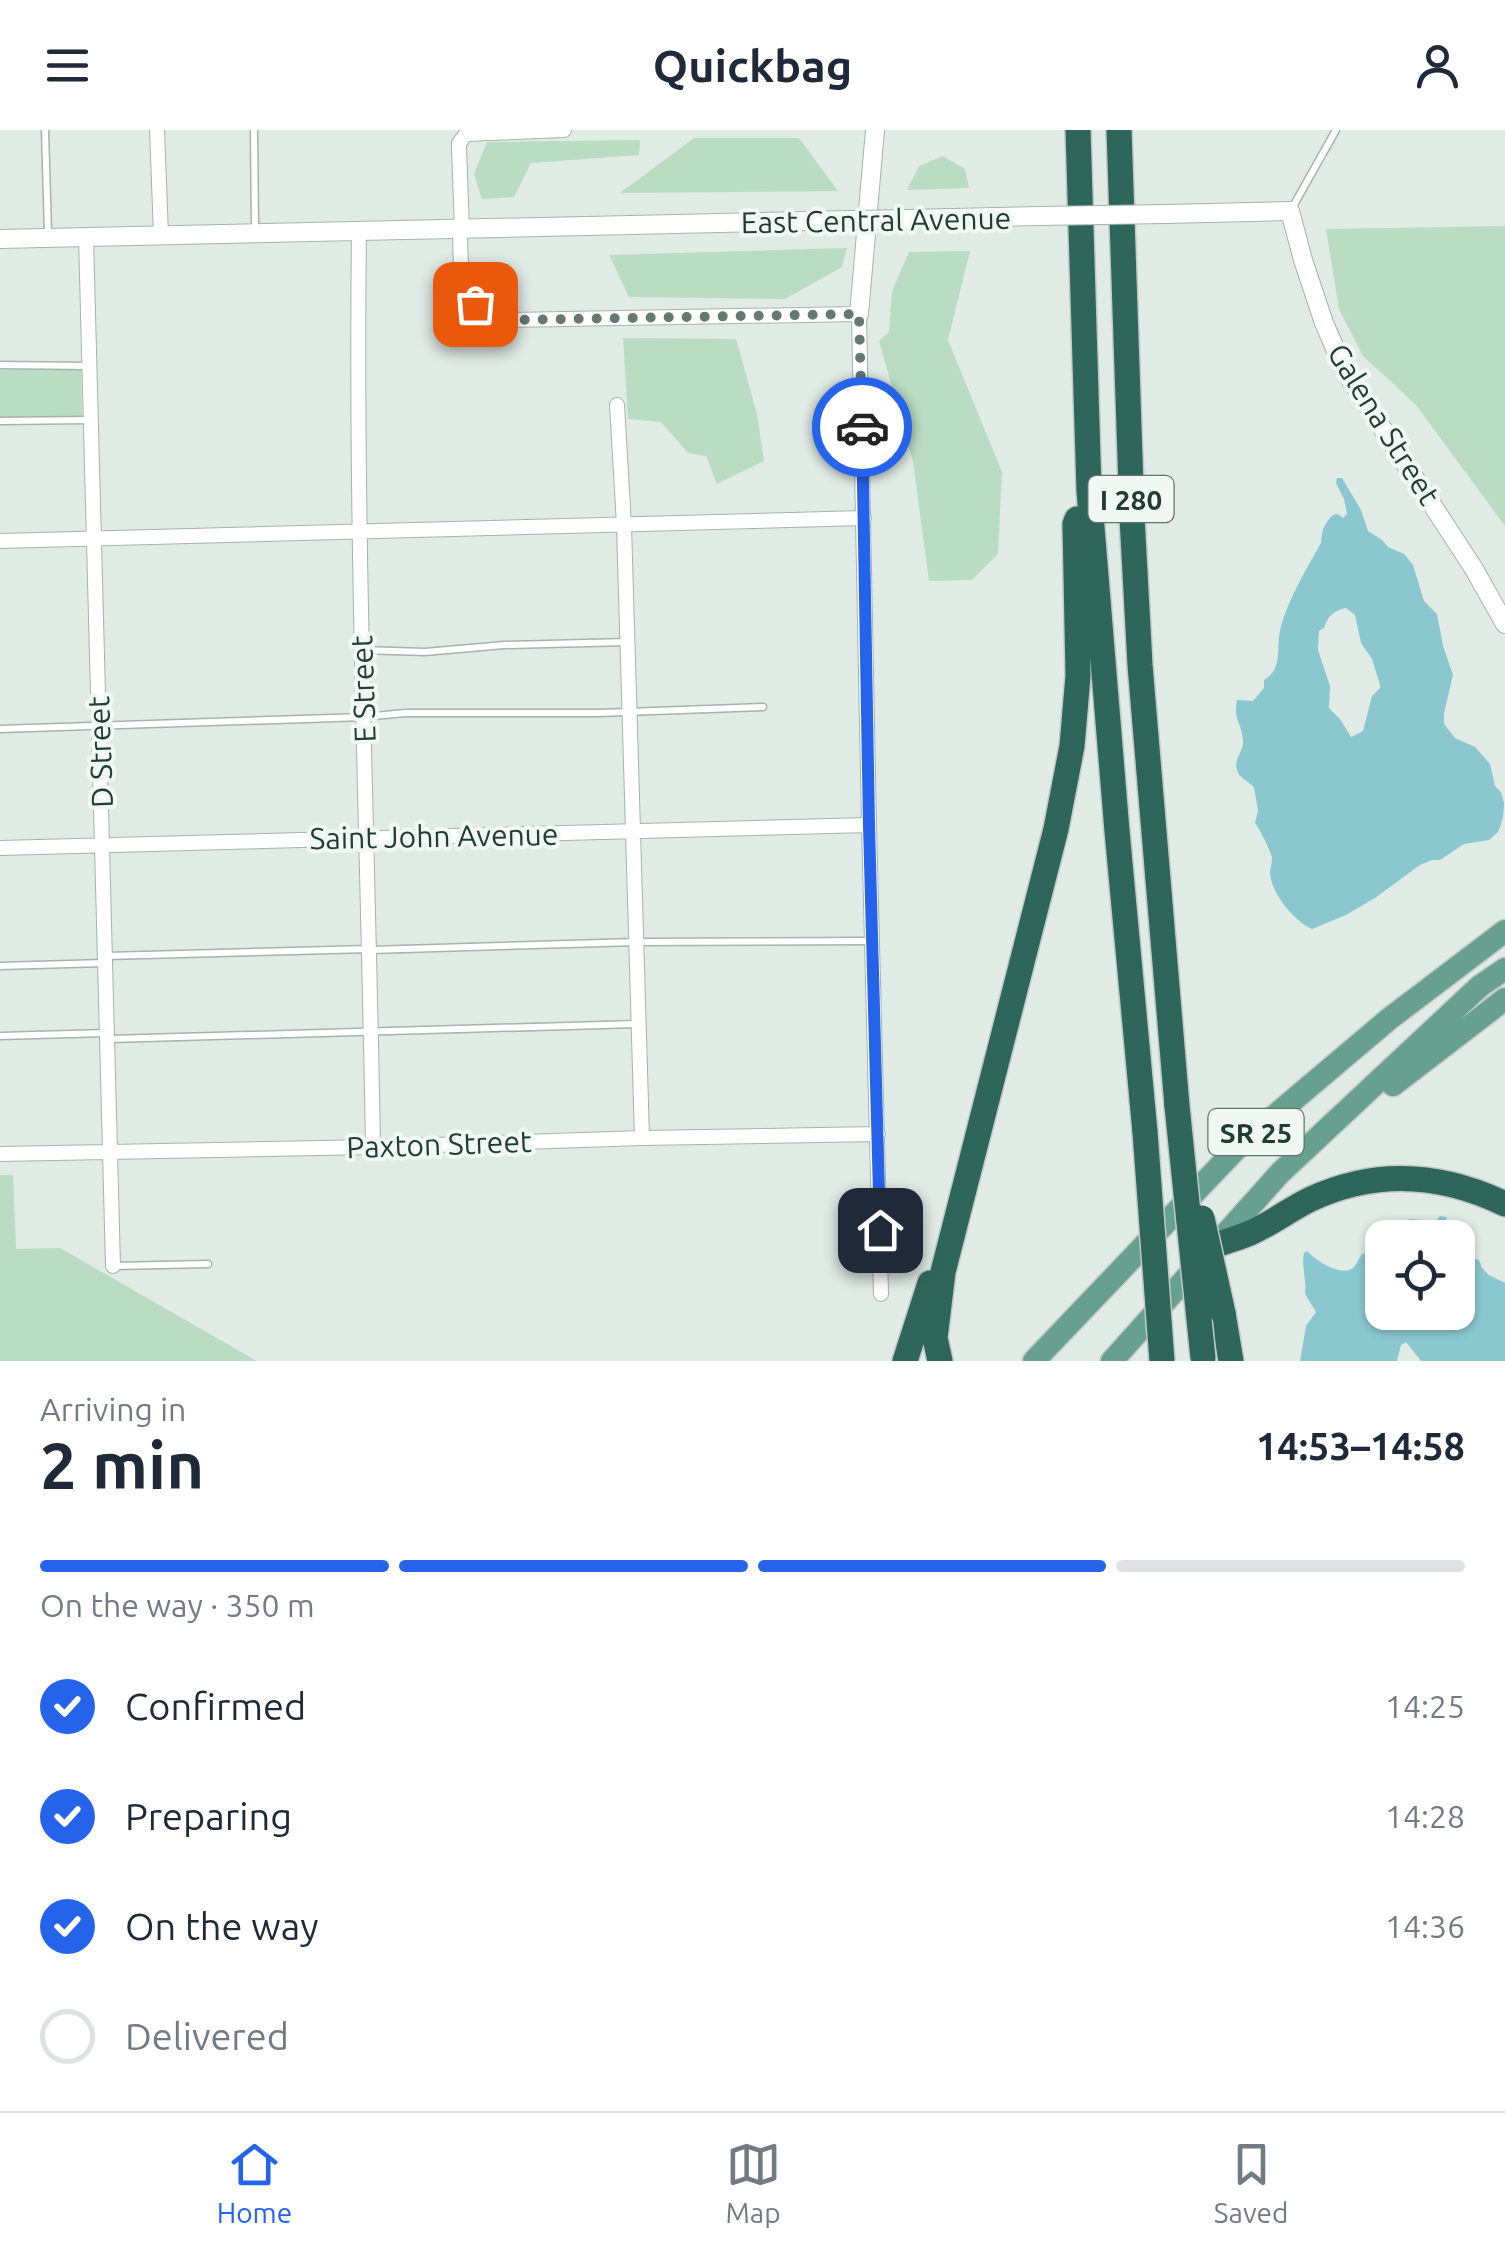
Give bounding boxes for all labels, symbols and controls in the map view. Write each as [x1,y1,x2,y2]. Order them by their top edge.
icon: menu [40,38,95,93]
icon: person [1410,38,1465,93]
text: Quickbag [653,40,852,91]
street label: East Central Avenue [741,201,1011,239]
pin [433,262,518,347]
icon: bag [448,277,503,332]
street label: Galena Street [1321,337,1447,511]
courier [812,377,912,477]
icon: car [835,400,890,455]
road number: I 280 [1088,476,1174,522]
street label: E Street [344,635,382,743]
street label: D Street [81,695,119,808]
street label: Saint John Avenue [309,817,559,855]
road number: SR 25 [1208,1109,1304,1155]
street label: Paxton Street [346,1124,532,1164]
pin [838,1188,923,1273]
icon: home [853,1203,908,1258]
map controls [1365,1220,1475,1330]
button: locate [1365,1220,1475,1330]
text: Arriving in [40,1391,186,1427]
text: 14:53–14:58 [1256,1425,1465,1467]
text: 2 min [40,1428,204,1501]
text: On the way · 350 m [40,1587,315,1623]
icon: check [40,1679,95,1734]
text: Confirmed [125,1685,306,1727]
text: 14:25 [1385,1688,1465,1724]
icon: check [40,1789,95,1844]
text: Preparing [125,1795,292,1837]
text: 14:28 [1385,1798,1465,1834]
icon: check [40,1899,95,1954]
text: On the way [125,1905,318,1947]
text: 14:36 [1385,1908,1465,1944]
text: Delivered [125,2015,289,2057]
tab: Home [217,2137,292,2228]
tab: Map [725,2137,781,2228]
tab: Saved [1214,2137,1288,2228]

